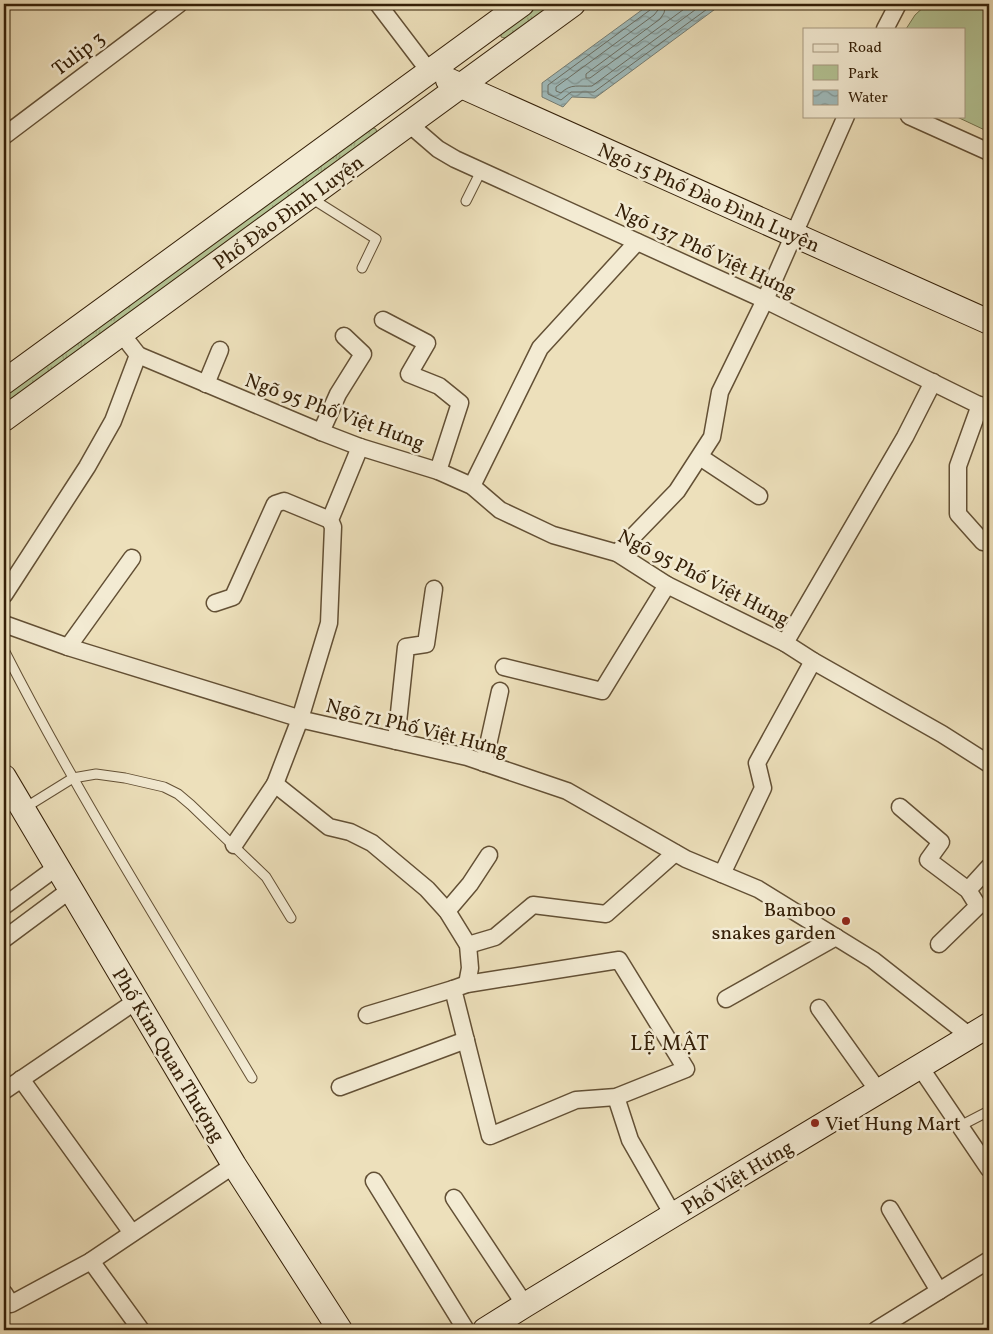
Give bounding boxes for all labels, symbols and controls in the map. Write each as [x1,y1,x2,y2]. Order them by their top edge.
street label: Tulip 3 [47,25,111,84]
legend [803,28,966,118]
text: Road [848,38,882,59]
text: Park [848,64,879,85]
text: Water [848,88,888,109]
street label: Ngõ 15 Phố Đào Đình Luyện [592,137,824,261]
street label: Phố Đào Đình Luyện [208,149,370,278]
street label: Ngõ 137 Phố Việt Hưng [610,197,800,306]
street label: Ngõ 95 Phố Việt Hưng [241,367,428,458]
street label: Ngõ 95 Phố Việt Hưng [612,523,794,634]
street label: Ngõ 71 Phố Việt Hưng [322,693,511,765]
place label: Bamboo snakes garden [712,897,836,948]
marker: Bamboo snakes garden [840,915,852,927]
street label: Phố Kim Quan Thượng [104,964,231,1149]
district label: LỆ MẬT [630,1030,710,1059]
place label: Viet Hung Mart [825,1111,961,1139]
marker: Viet Hung Mart [809,1117,821,1129]
street label: Phố Việt Hưng [677,1134,799,1223]

